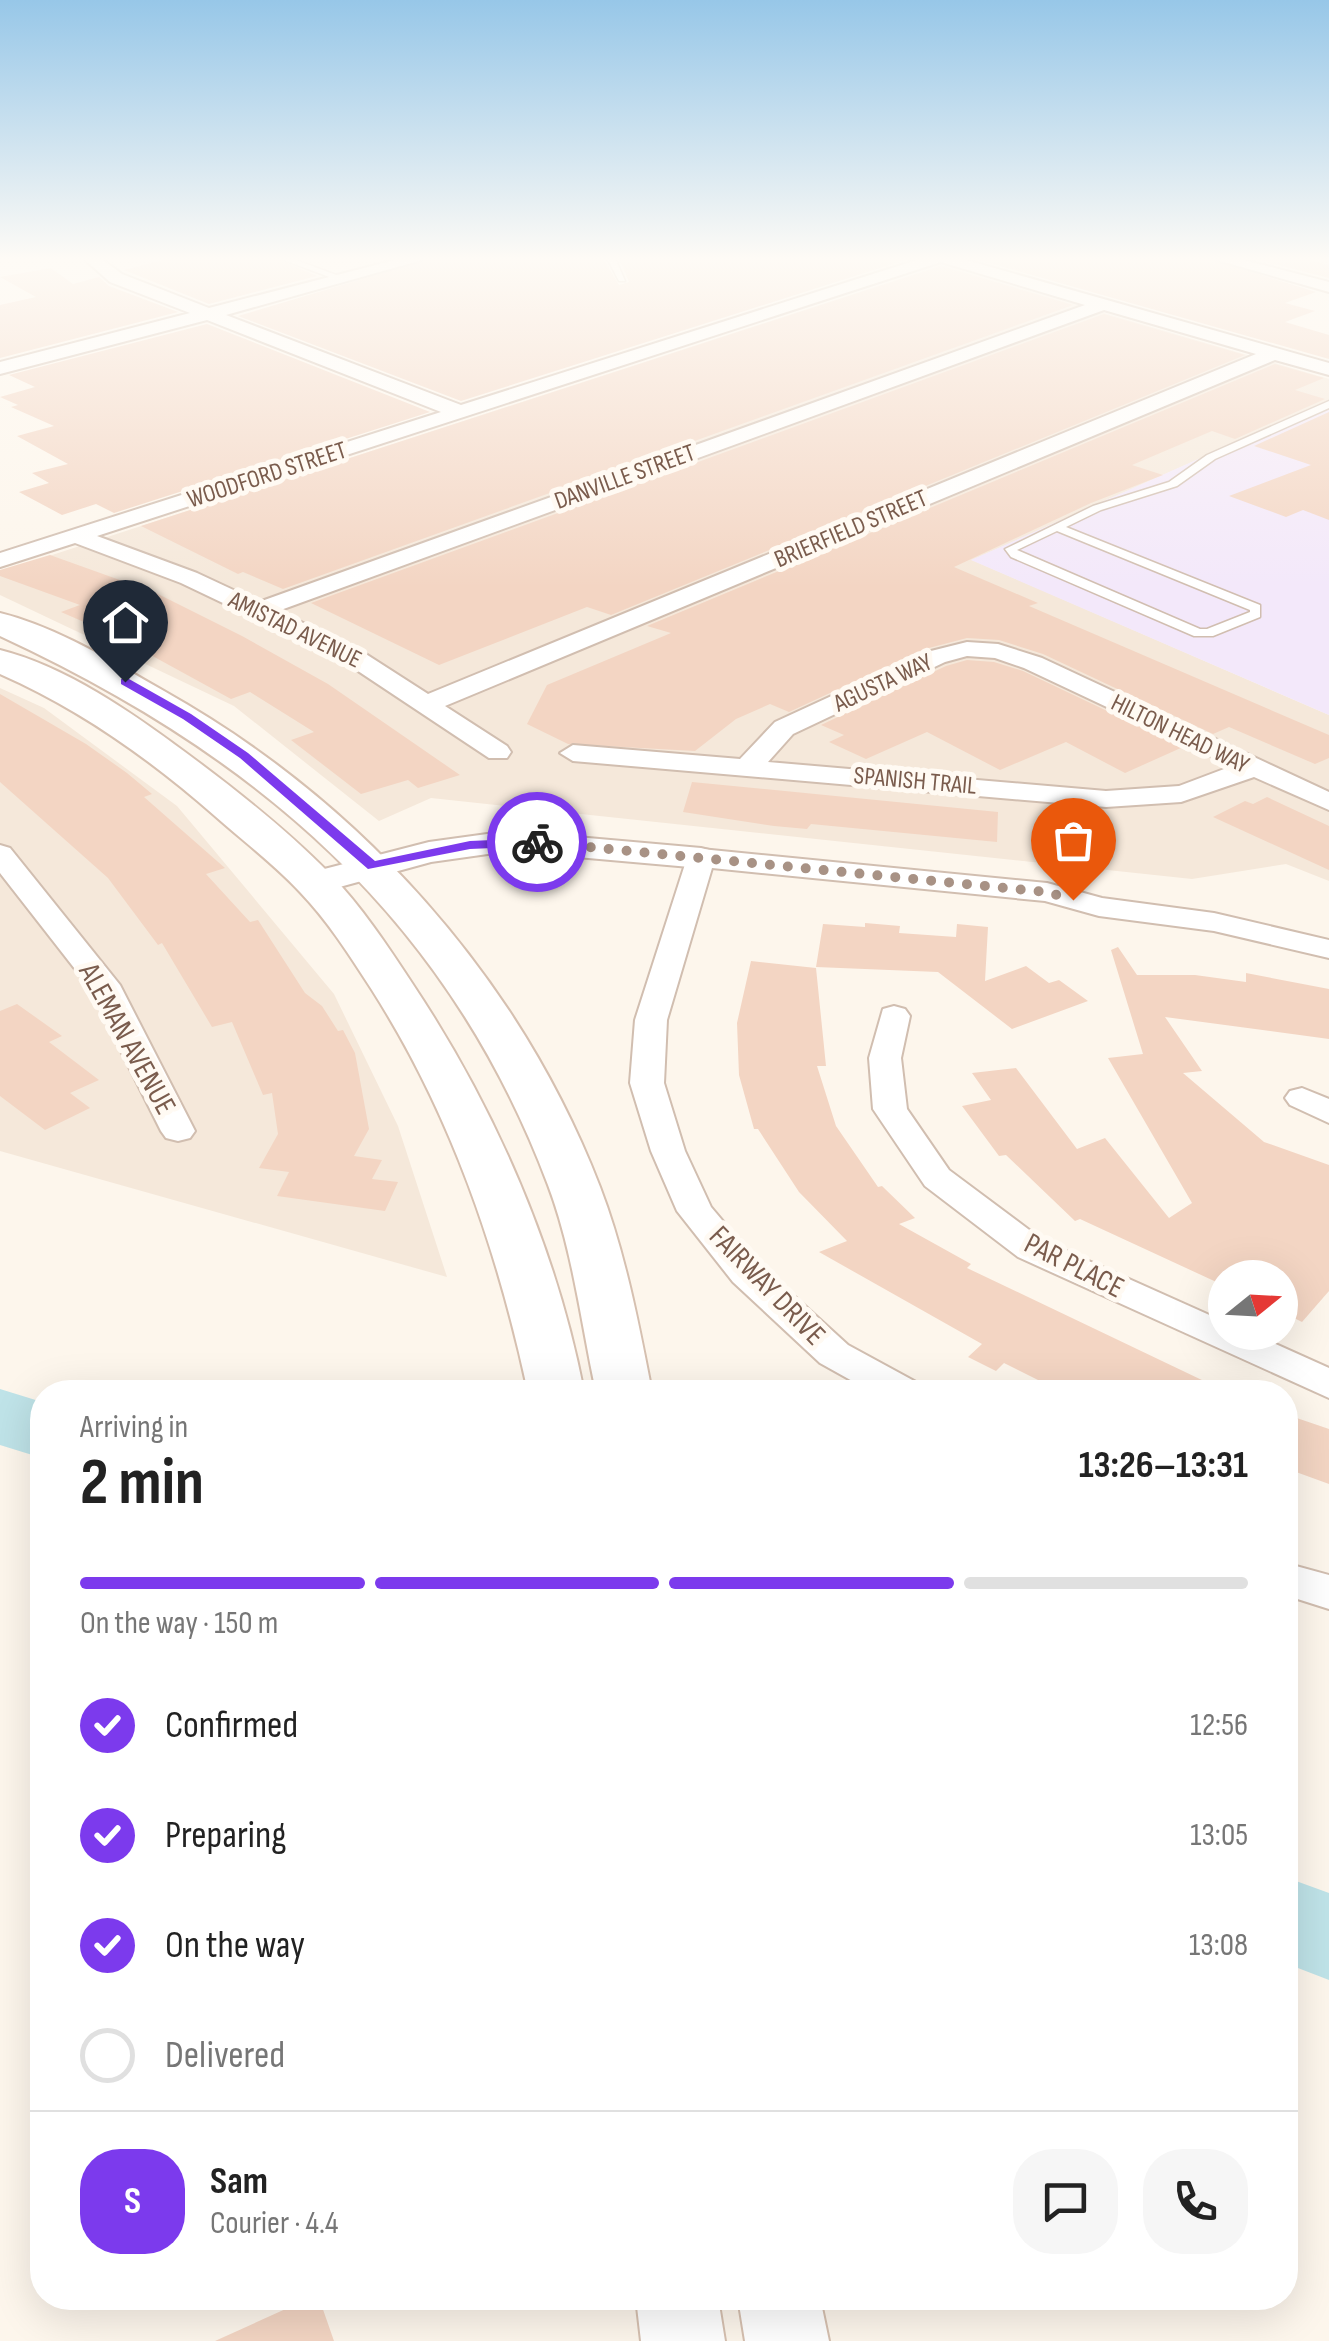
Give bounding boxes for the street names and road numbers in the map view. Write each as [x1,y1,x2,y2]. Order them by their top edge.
street label: WOODFORD STREET [183,435,351,515]
street label: DANVILLE STREET [550,437,700,517]
street label: BRIERFIELD STREET [770,483,932,575]
street label: AMISTAD AVENUE [223,584,367,676]
street label: AGUSTA WAY [828,646,938,720]
street label: HILTON HEAD WAY [1106,687,1255,781]
street label: SPANISH TRAIL [852,760,978,802]
street label: ALEMAN AVENUE [70,956,183,1121]
street label: FAIRWAY DRIVE [701,1219,833,1353]
street label: PAR PLACE [1018,1226,1130,1306]

